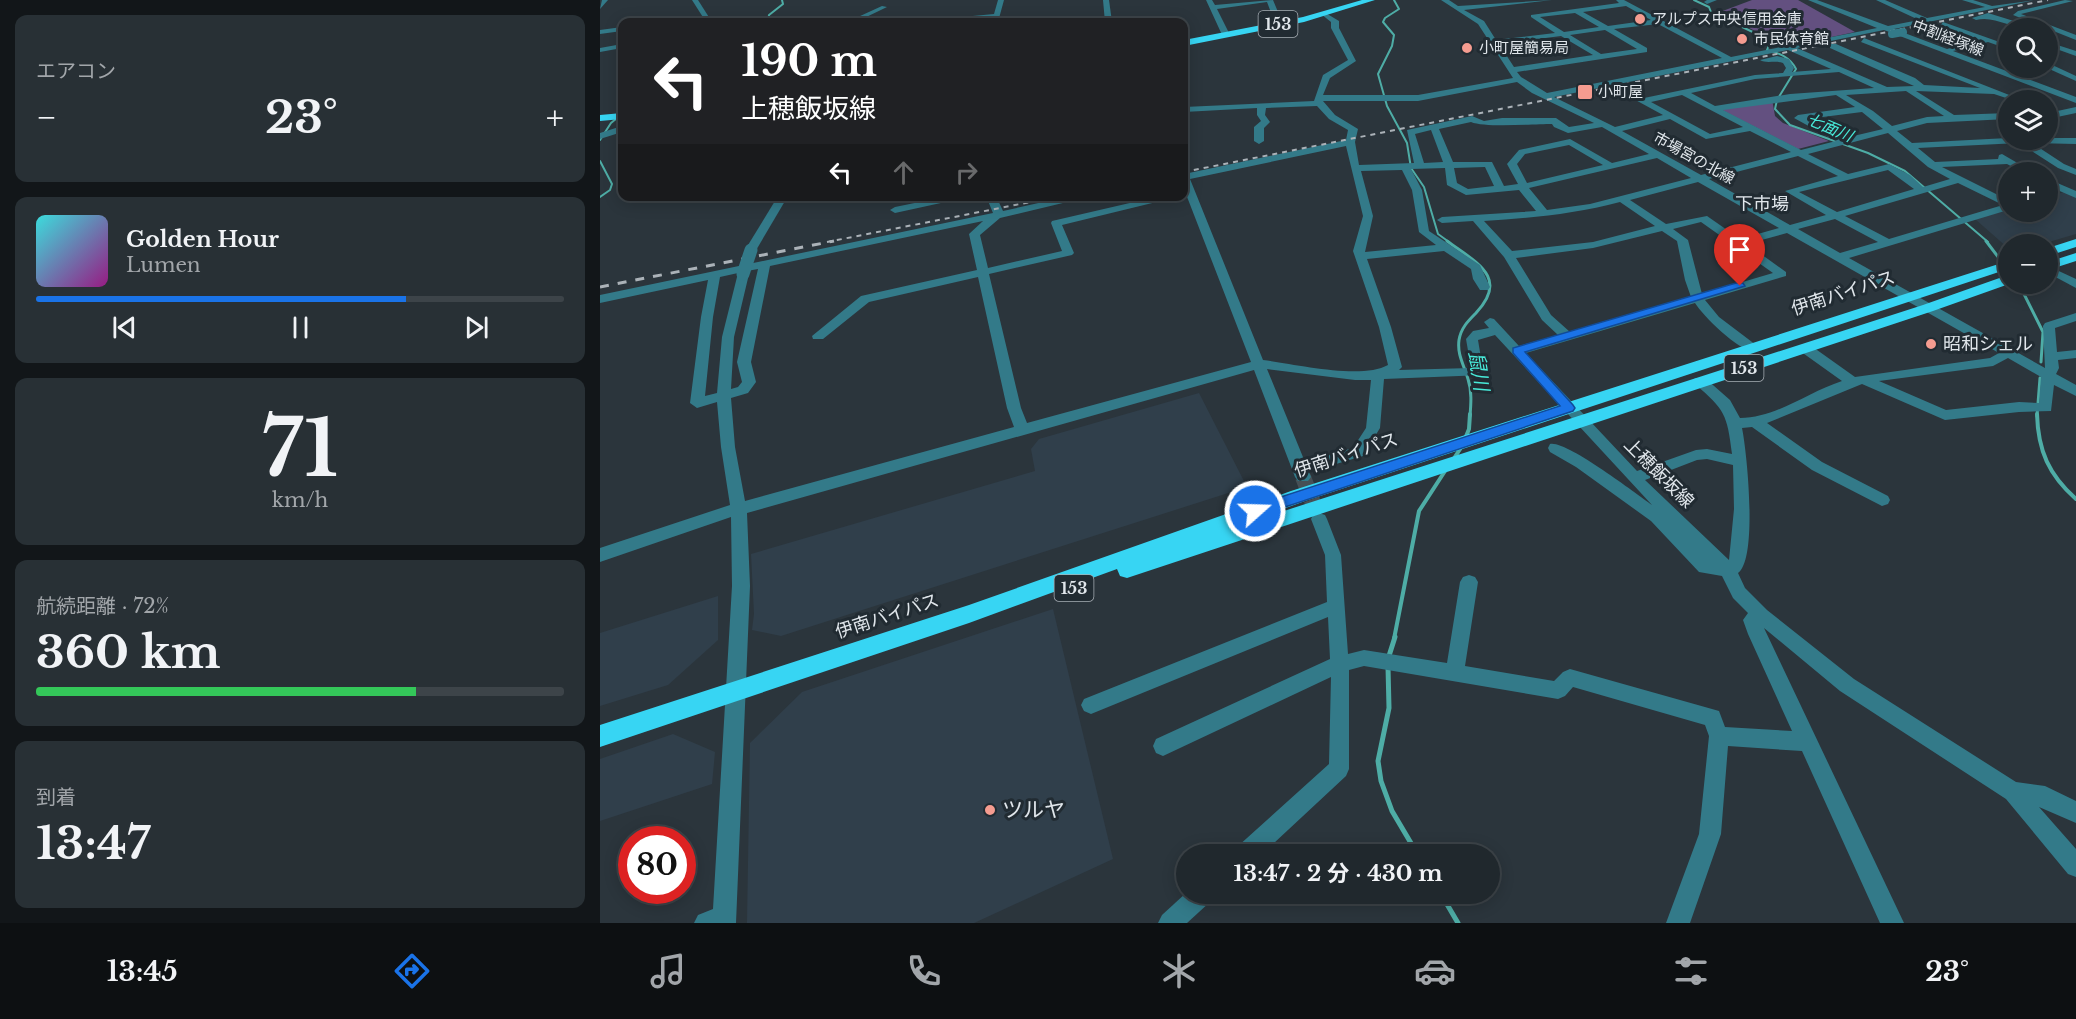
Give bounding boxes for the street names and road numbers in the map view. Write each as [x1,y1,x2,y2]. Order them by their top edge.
road number: 153 [1258,11,1298,37]
street label: 中割経塚線 [1910,15,1987,60]
street label: 市場宮の北線 [1650,127,1738,188]
street label: 伊南バイパス [1788,266,1898,320]
road number: 153 [1724,355,1764,381]
street label: 伊南バイパス [1291,428,1401,482]
street label: 上穂飯坂線 [1619,433,1699,513]
road number: 153 [1054,575,1094,601]
street label: 伊南バイパス [832,589,942,643]

